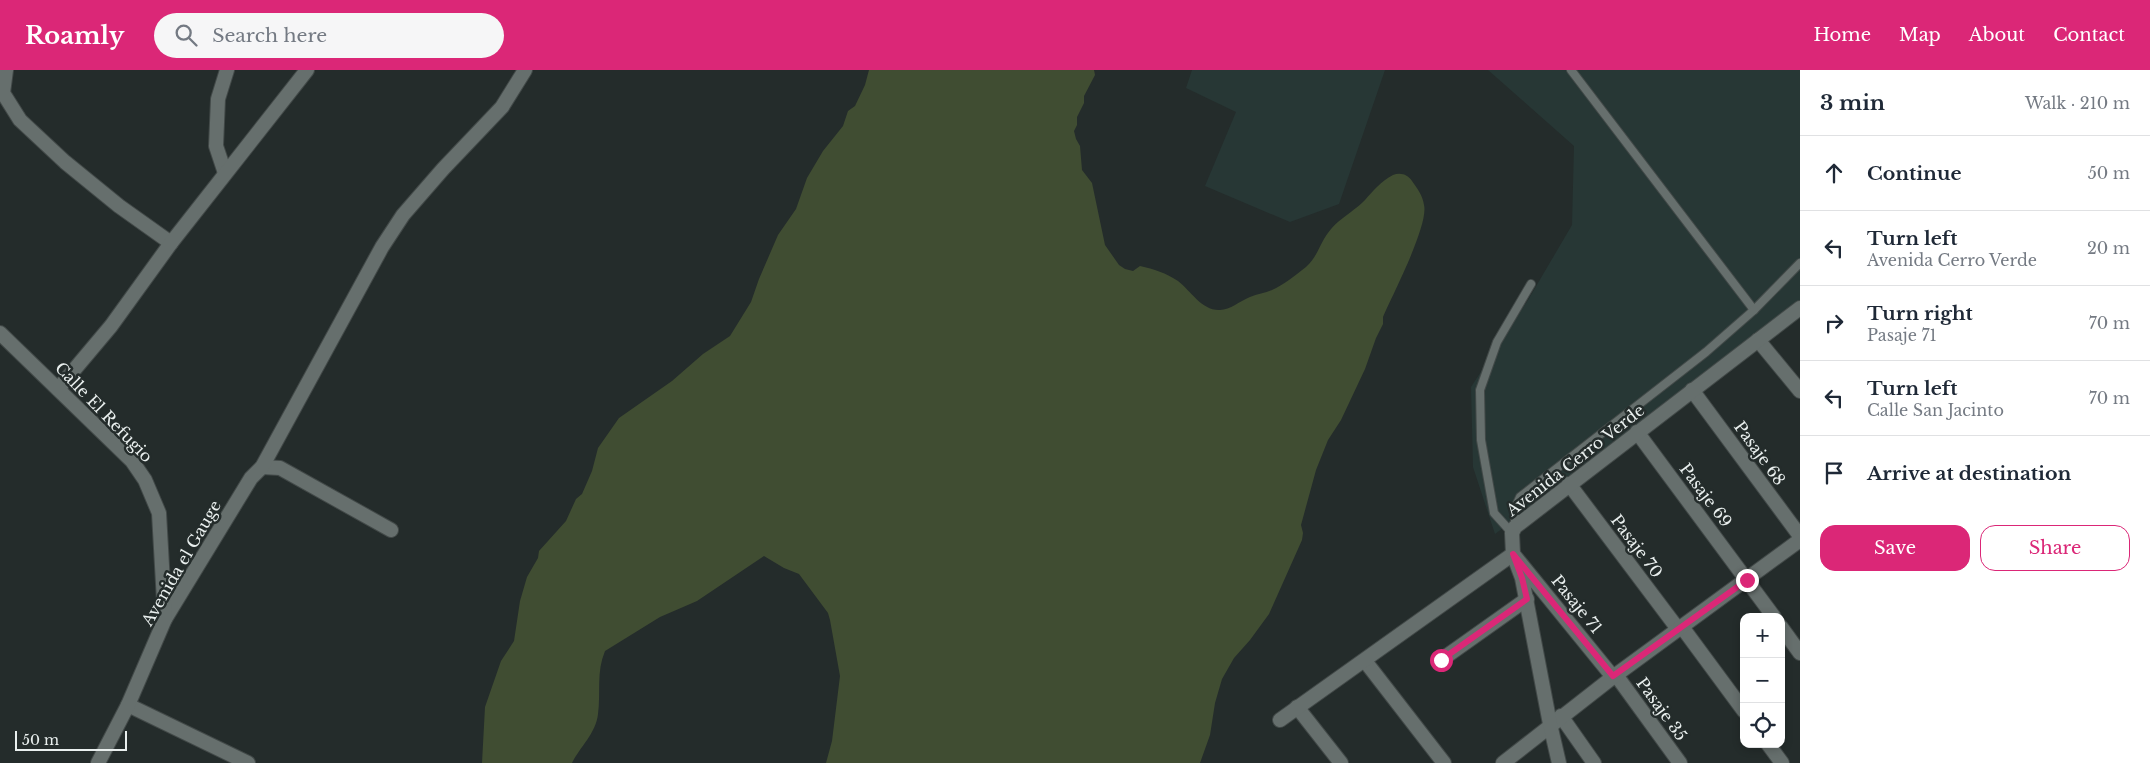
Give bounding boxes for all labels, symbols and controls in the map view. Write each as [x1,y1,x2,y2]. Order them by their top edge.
search box [154,13,504,58]
text: Roamly [25,21,124,50]
icon: search [172,21,200,49]
text: Search here [212,24,327,47]
text: Home [1813,24,1871,46]
text: Map [1899,24,1941,46]
text: About [1969,24,2025,46]
text: Contact [2053,24,2125,46]
text: 3 min [1820,90,1885,116]
text: Walk · 210 m [2025,93,2130,113]
icon: ahead [1820,159,1848,187]
text: Continue [1867,162,1962,185]
text: 50 m [2088,163,2130,183]
text: Turn left [1867,227,1958,250]
icon: left [1820,234,1848,262]
text: 20 m [2087,238,2130,258]
text: Avenida Cerro Verde [1867,250,2037,270]
text: Turn right [1867,302,1973,325]
icon: right [1820,309,1848,337]
text: 70 m [2089,313,2130,333]
text: Pasaje 71 [1867,325,1937,345]
street label: Calle El Refugio [51,358,157,466]
text: Turn left [1867,377,1958,400]
icon: left [1820,384,1848,412]
text: 70 m [2089,388,2130,408]
street label: Avenida Cerro Verde [1501,400,1648,521]
text: Calle San Jacinto [1867,400,2004,420]
street label: Pasaje 68 [1730,417,1790,489]
street label: Pasaje 69 [1675,459,1737,531]
icon: arrive [1820,459,1848,487]
text: Arrive at destination [1867,462,2071,485]
street label: Avenida el Gauge [136,497,225,630]
street label: Pasaje 70 [1607,510,1667,582]
button: Save [1820,525,1970,571]
button: Share [1980,525,2130,571]
route end [1736,569,1759,592]
street label: Pasaje 71 [1547,571,1607,637]
map controls [1740,613,1785,748]
button: + [1740,613,1785,658]
route start [1430,649,1453,672]
button: − [1740,658,1785,703]
street label: Pasaje 35 [1632,673,1692,745]
button: locate [1740,703,1785,748]
scale bar [15,728,128,751]
text: 50 m [22,731,59,749]

